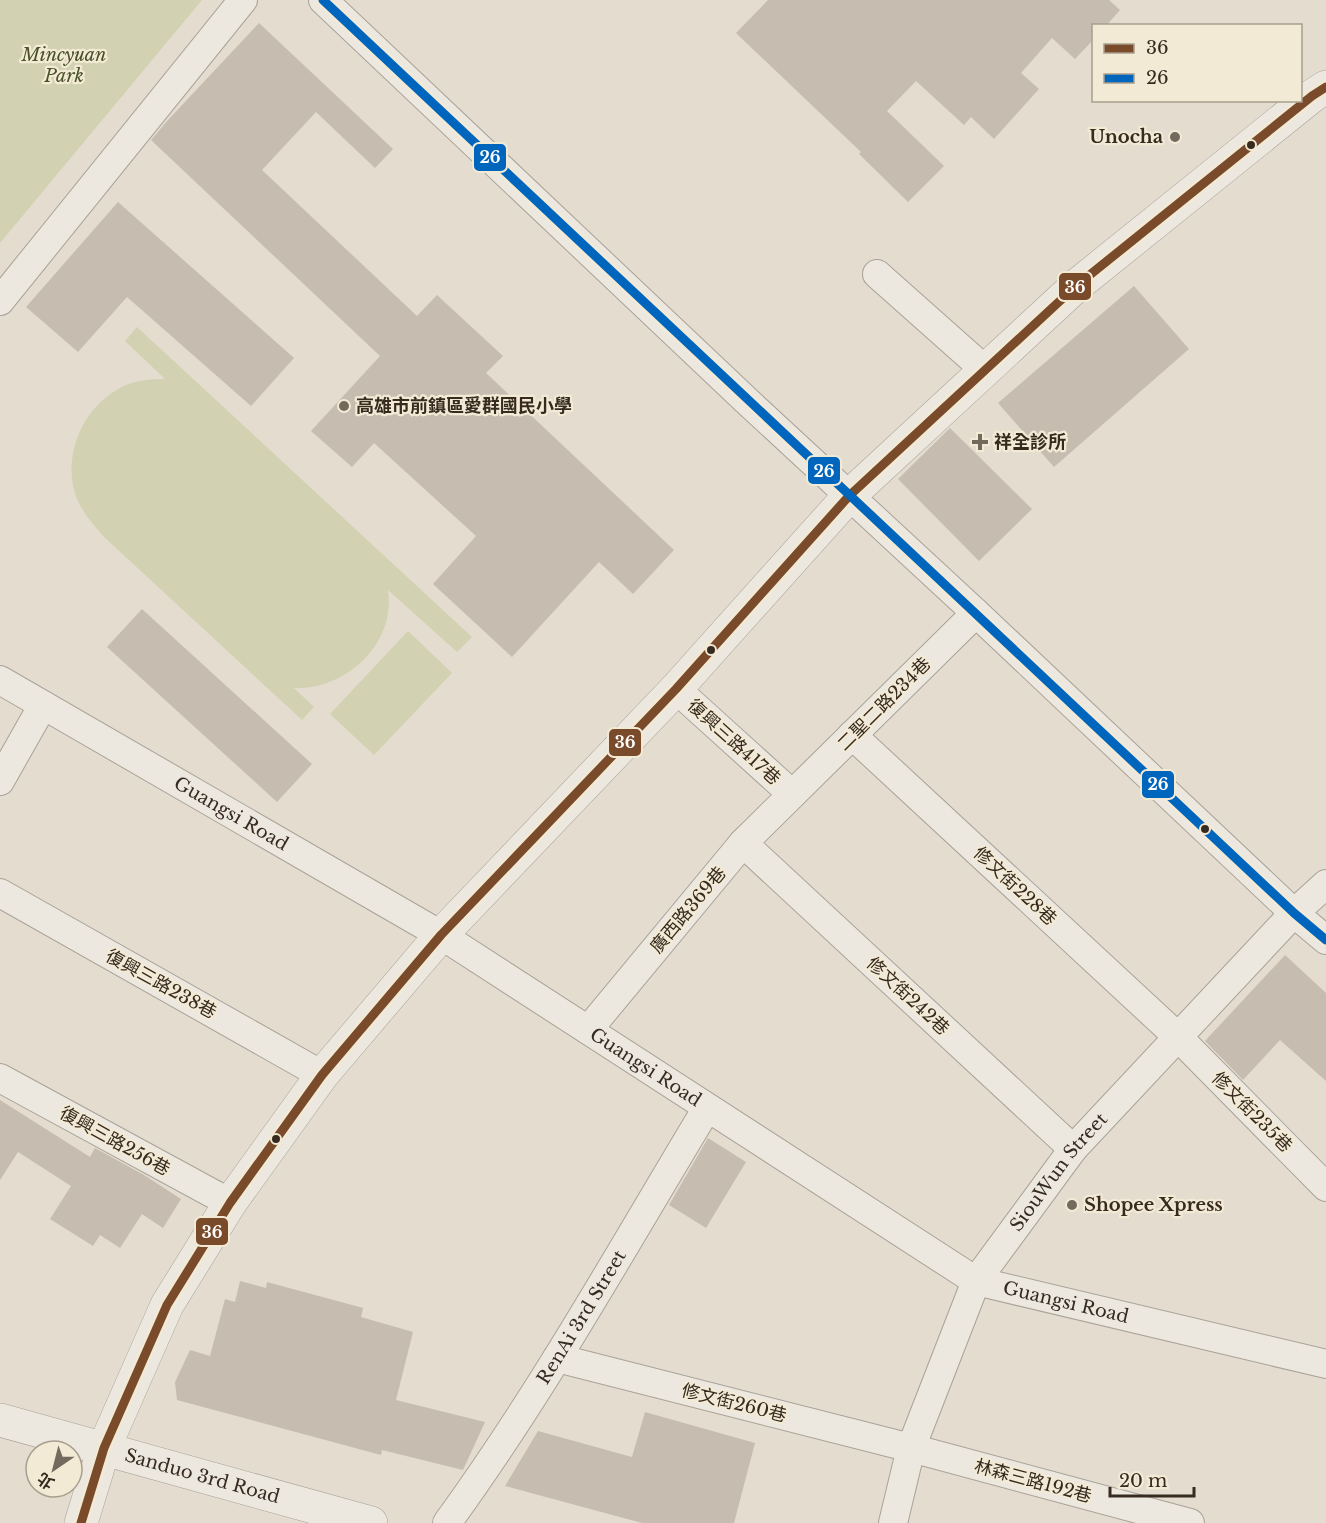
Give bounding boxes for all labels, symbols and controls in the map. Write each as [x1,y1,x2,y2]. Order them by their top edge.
legend [1092,24,1302,102]
text: 36 [1146,37,1169,59]
park label: Mincyuan Park [21,44,106,87]
text: 26 [1146,67,1169,89]
place label: Unocha [1089,126,1164,148]
marker: Unocha [1168,130,1182,144]
unlabelled marker [1245,139,1257,151]
line badge: 26 [473,143,507,172]
text: 26 [479,147,501,167]
line badge: 36 [1058,272,1092,301]
text: 36 [1065,277,1086,297]
place label: 高雄市前鎮區愛群國民小學 [356,395,572,417]
marker: 高雄市前鎮區愛群國民小學 [337,399,351,413]
place label: 祥全診所 [994,431,1066,453]
marker: 祥全診所 [971,433,989,451]
line badge: 26 [807,456,841,485]
text: 26 [813,461,835,481]
unlabelled marker [705,644,717,656]
street label: 二聖二路234巷 [833,653,935,755]
street label: 復興三路417巷 [683,694,785,790]
line badge: 36 [608,728,642,757]
text: 36 [615,732,636,752]
line badge: 26 [1141,770,1175,799]
street label: Guangsi Road [170,772,292,855]
text: 26 [1147,774,1169,794]
unlabelled marker [1199,823,1211,835]
street label: 修文街228巷 [969,842,1061,930]
street label: 廣西路369巷 [645,862,731,958]
street label: 復興三路238巷 [102,945,220,1023]
street label: 修文街242巷 [862,952,954,1040]
street label: Guangsi Road [586,1023,705,1111]
street label: 修文街235巷 [1207,1067,1297,1157]
street label: 復興三路256巷 [56,1102,174,1180]
street label: SiouWun Street [1005,1108,1112,1236]
unlabelled marker [270,1133,282,1145]
place label: Shopee Xpress [1084,1194,1223,1216]
marker: Shopee Xpress [1065,1198,1079,1212]
line badge: 36 [195,1217,229,1246]
text: 36 [202,1222,223,1242]
street label: RenAi 3rd Street [532,1246,631,1388]
street label: Guangsi Road [1001,1277,1131,1328]
street label: 修文街260巷 [679,1379,789,1427]
north arrow [24,1439,84,1499]
street label: Sanduo 3rd Road [122,1444,282,1508]
street label: 林森三路192巷 [972,1455,1094,1507]
scale bar [1110,1460,1194,1498]
text: 北 [33,1469,58,1494]
text: 20 m [1119,1470,1167,1492]

